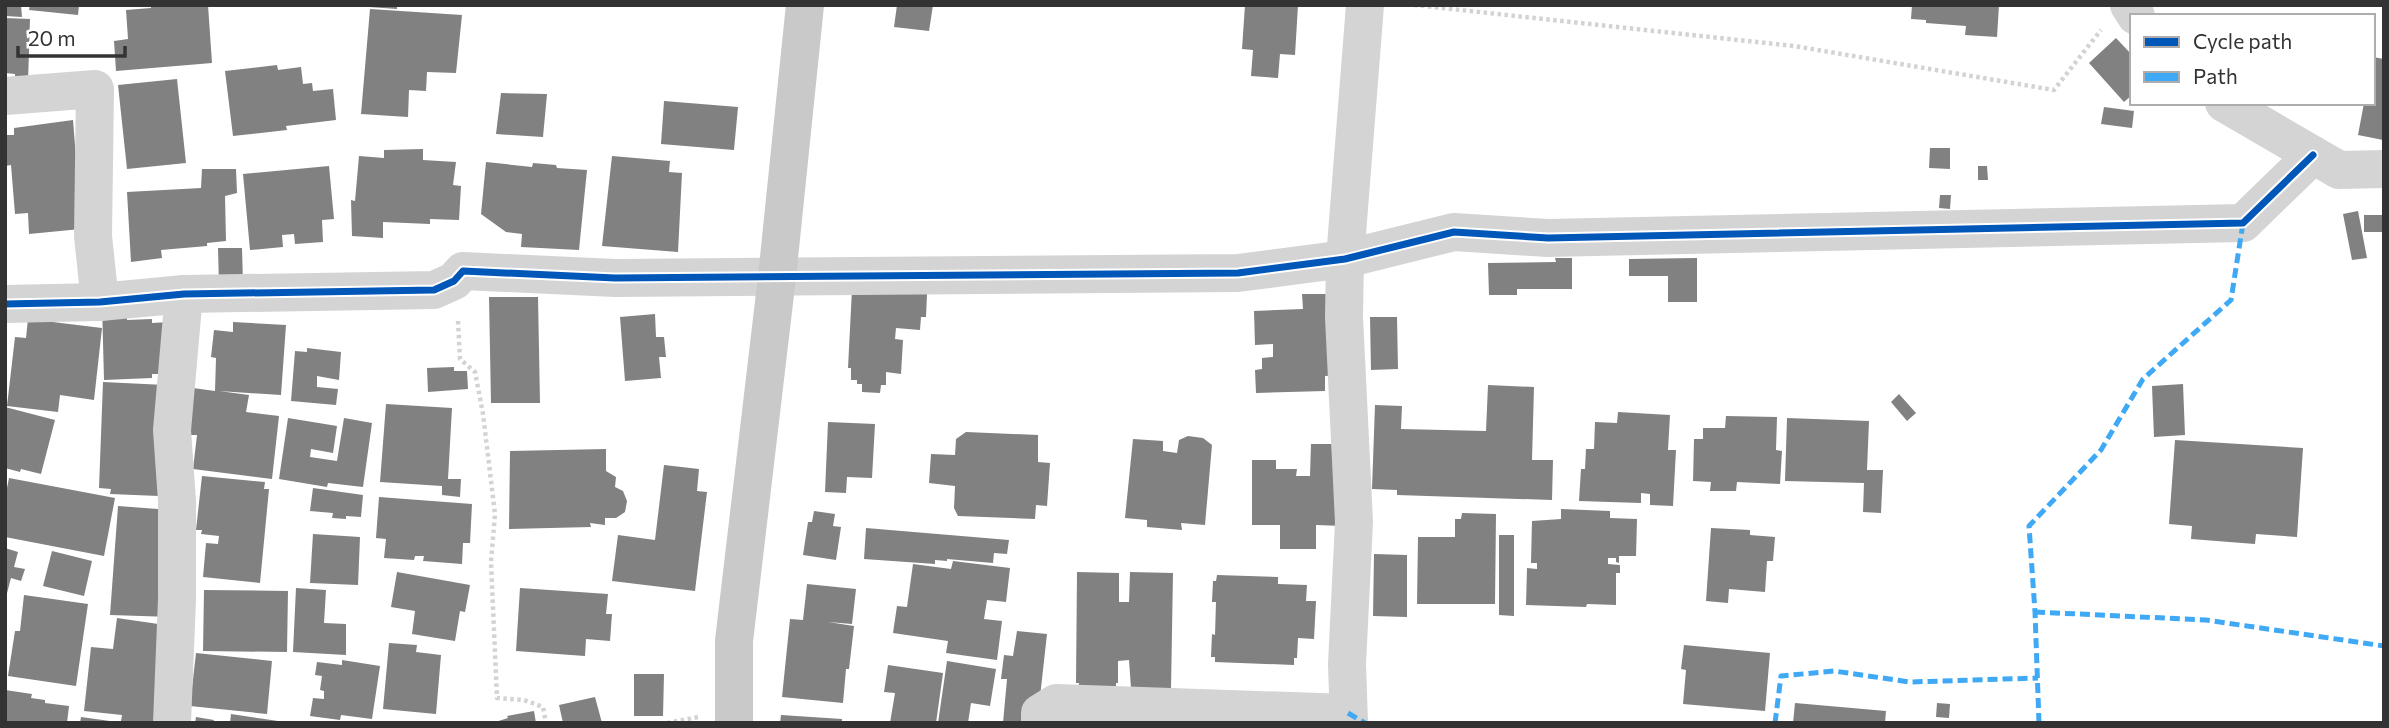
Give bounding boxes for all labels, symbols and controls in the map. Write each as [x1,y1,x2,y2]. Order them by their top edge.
scale bar [18,14,124,58]
legend [2130,14,2375,105]
text: 20 m [28,25,76,50]
text: Cycle path [2193,28,2292,53]
text: Path [2193,63,2238,88]

